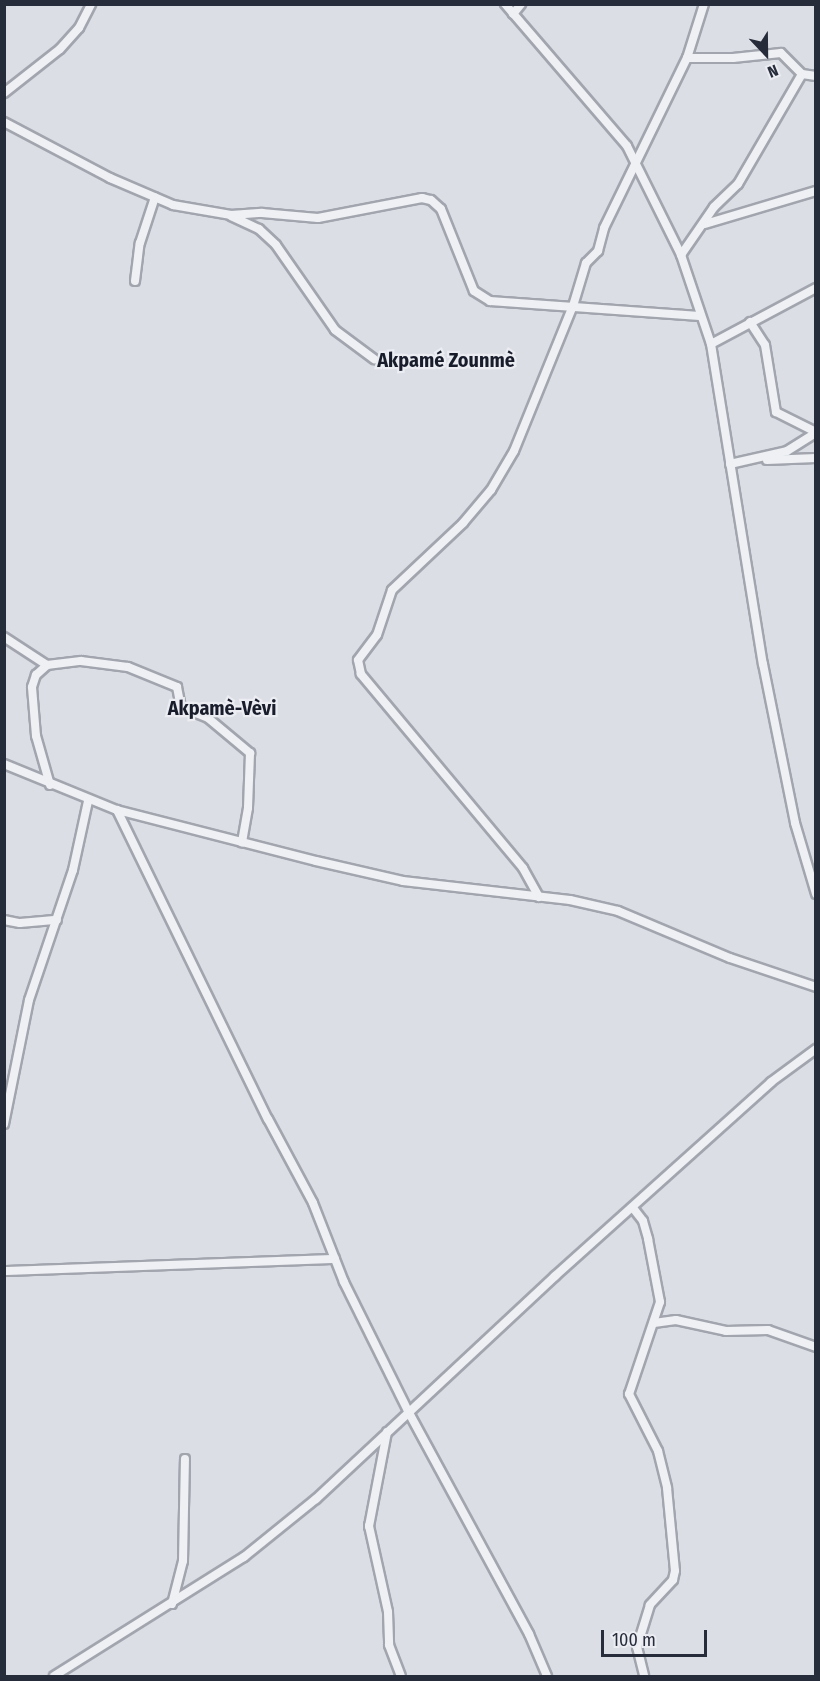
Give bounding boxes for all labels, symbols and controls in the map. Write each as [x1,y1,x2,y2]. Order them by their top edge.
north arrow [736,24,796,84]
text: N [765,61,781,82]
district label: Akpamé Zounmè [377,348,515,372]
district label: Akpamè-Vèvi [168,696,276,720]
scale bar [604,1618,710,1656]
text: 100 m [612,1629,656,1651]

